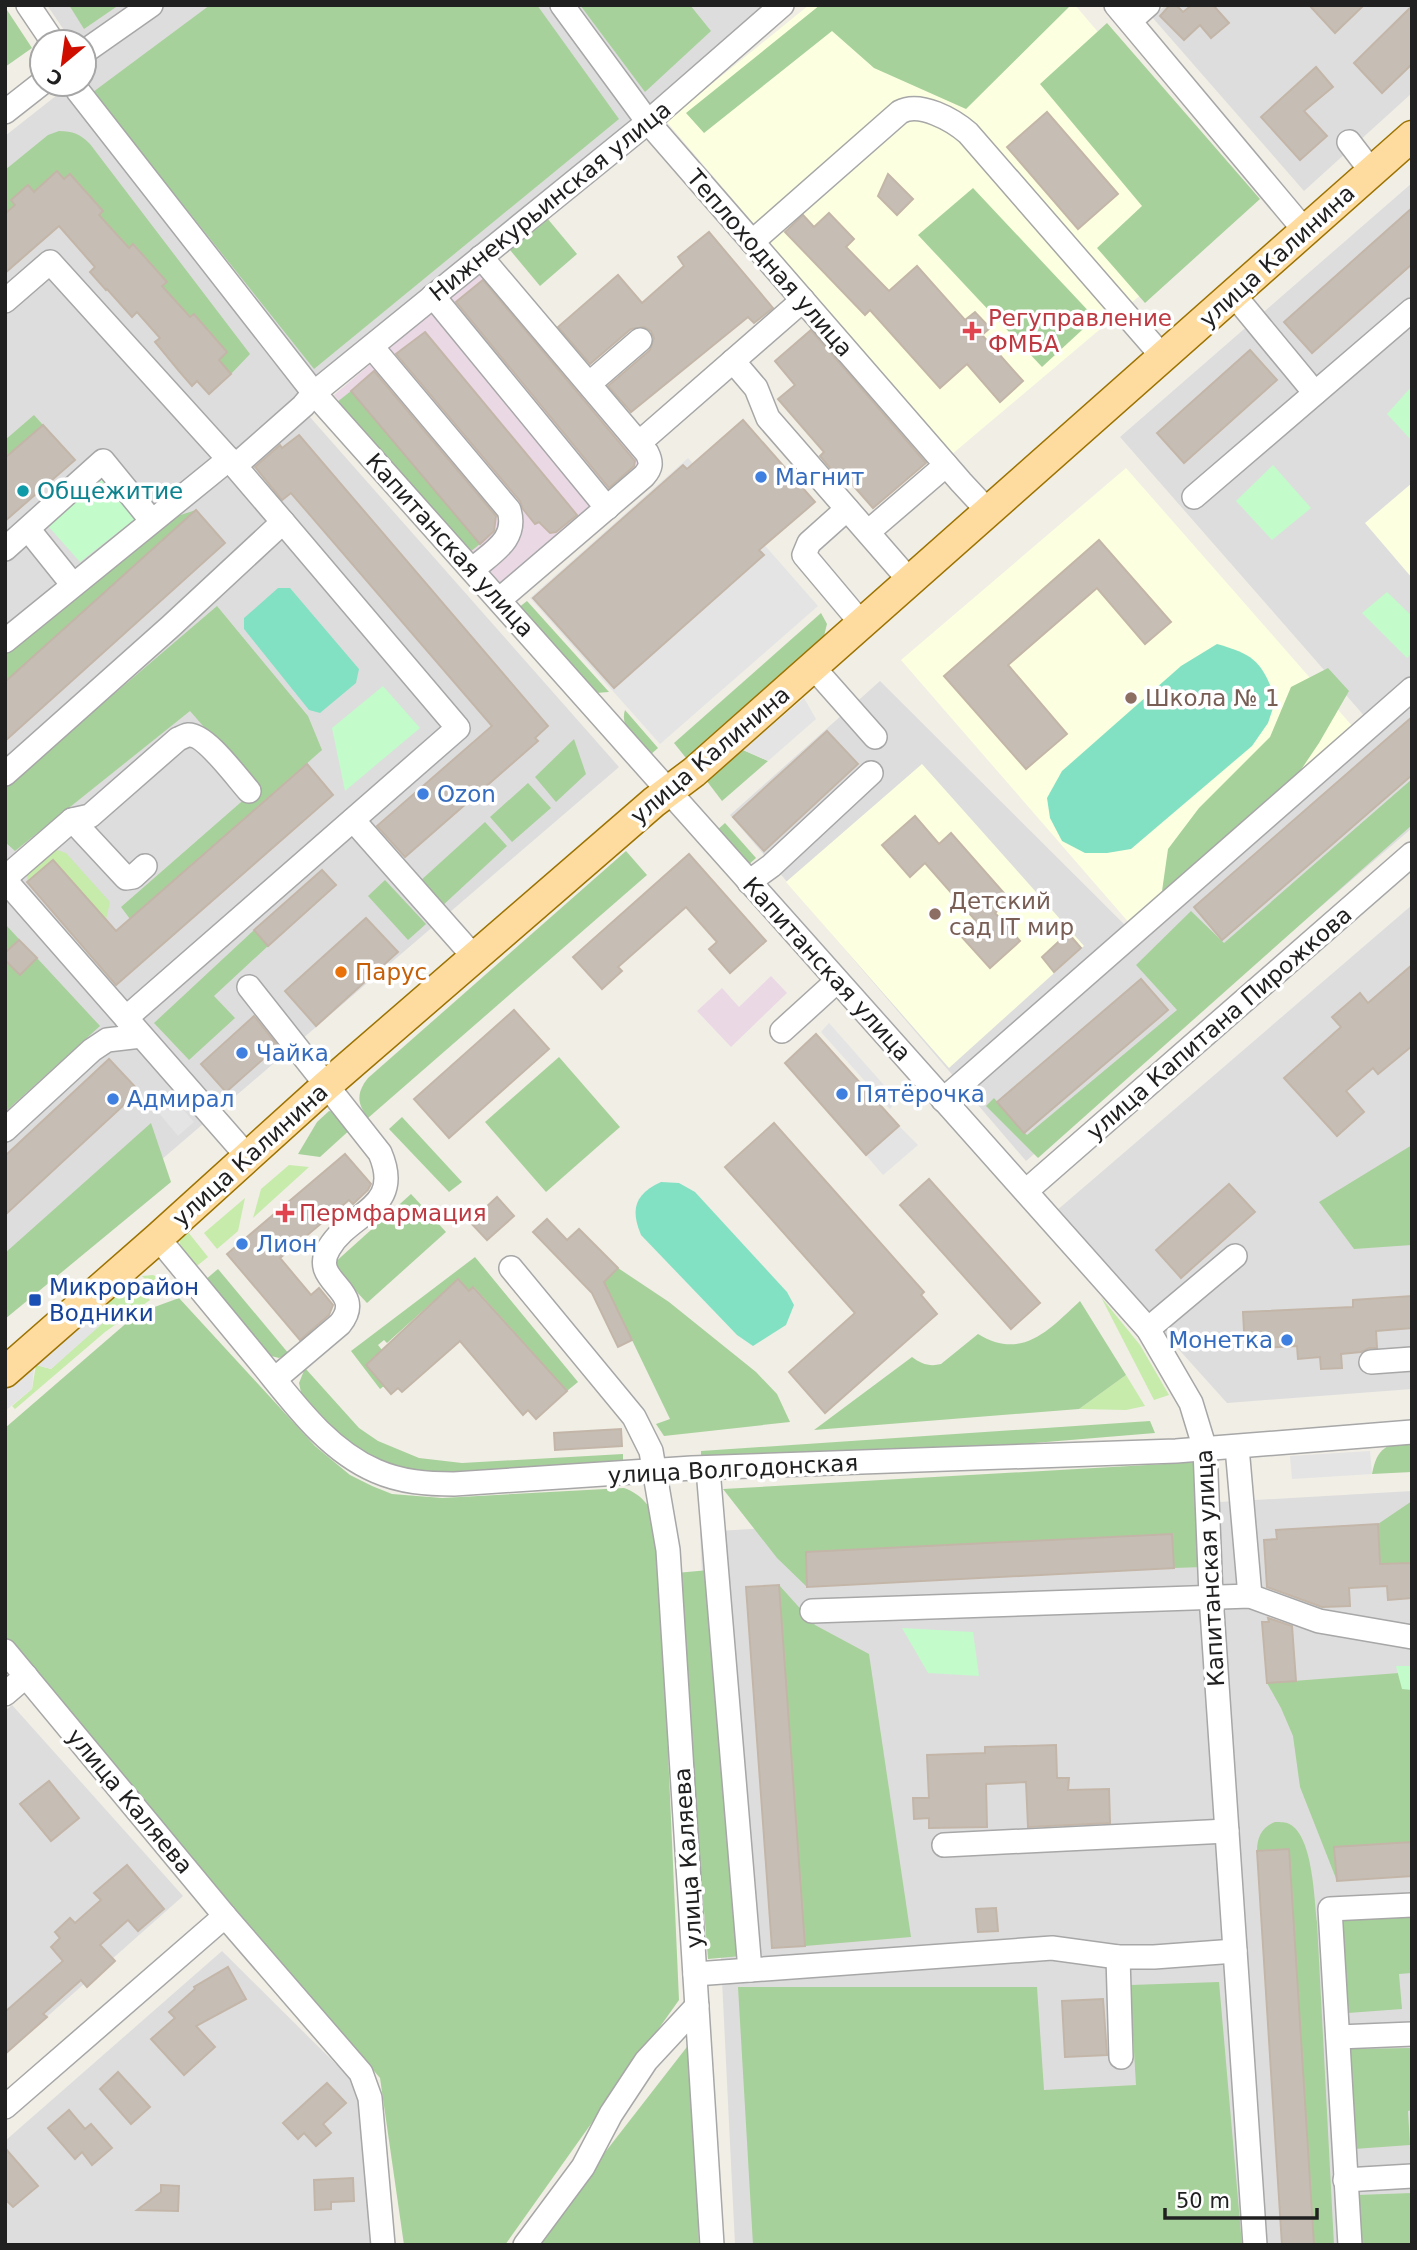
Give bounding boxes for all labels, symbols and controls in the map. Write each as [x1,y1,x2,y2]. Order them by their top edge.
north arrow [28,28,98,98]
text: С [43,65,66,91]
street label: Нижнекурьинская улица [424,96,676,306]
street label: Теплоходная улица [681,164,858,362]
street label: улица Калинина [1194,180,1360,332]
place label: Регуправление ФМБА [988,305,1172,357]
marker: Регуправление ФМБА [962,321,982,341]
street label: Капитанская улица [361,448,539,642]
place label: Магнит [775,464,864,490]
marker: Магнит [753,469,769,485]
place label: Общежитие [37,478,183,504]
marker: Общежитие [15,483,31,499]
street label: улица Калинина [625,681,795,829]
place label: Школа № 1 [1145,685,1280,711]
marker: Школа № 1 [1123,690,1139,706]
place label: Ozon [437,781,496,807]
marker: Ozon [415,786,431,802]
street label: Капитанская улица [738,872,916,1066]
place label: Детский сад IT мир [949,888,1074,940]
street label: улица Капитана Пирожкова [1081,901,1357,1145]
marker: Детский сад IT мир [927,906,943,922]
place label: Парус [355,959,427,985]
marker: Парус [333,964,349,980]
place label: Чайка [256,1040,329,1066]
marker: Чайка [234,1045,250,1061]
street label: улица Калинина [167,1079,333,1231]
place label: Пятёрочка [856,1081,985,1107]
place label: Адмирал [127,1086,234,1112]
marker: Пятёрочка [834,1086,850,1102]
marker: Адмирал [105,1091,121,1107]
place label: Пермфармация [299,1200,487,1226]
marker: Пермфармация [277,1205,293,1221]
place label: Лион [256,1231,317,1257]
marker: Лион [234,1236,250,1252]
place label: Микрорайон Водники [49,1274,199,1326]
marker: Микрорайон Водники [27,1292,43,1308]
place label: Монетка [1169,1327,1273,1353]
marker: Монетка [1279,1332,1295,1348]
street label: улица Волгодонская [607,1449,859,1489]
street label: Капитанская улица [1191,1449,1229,1687]
street label: улица Каляева [62,1723,198,1879]
street label: улица Каляева [669,1767,707,1949]
scale bar [1165,2176,1317,2220]
text: 50 m [1176,2189,1230,2213]

